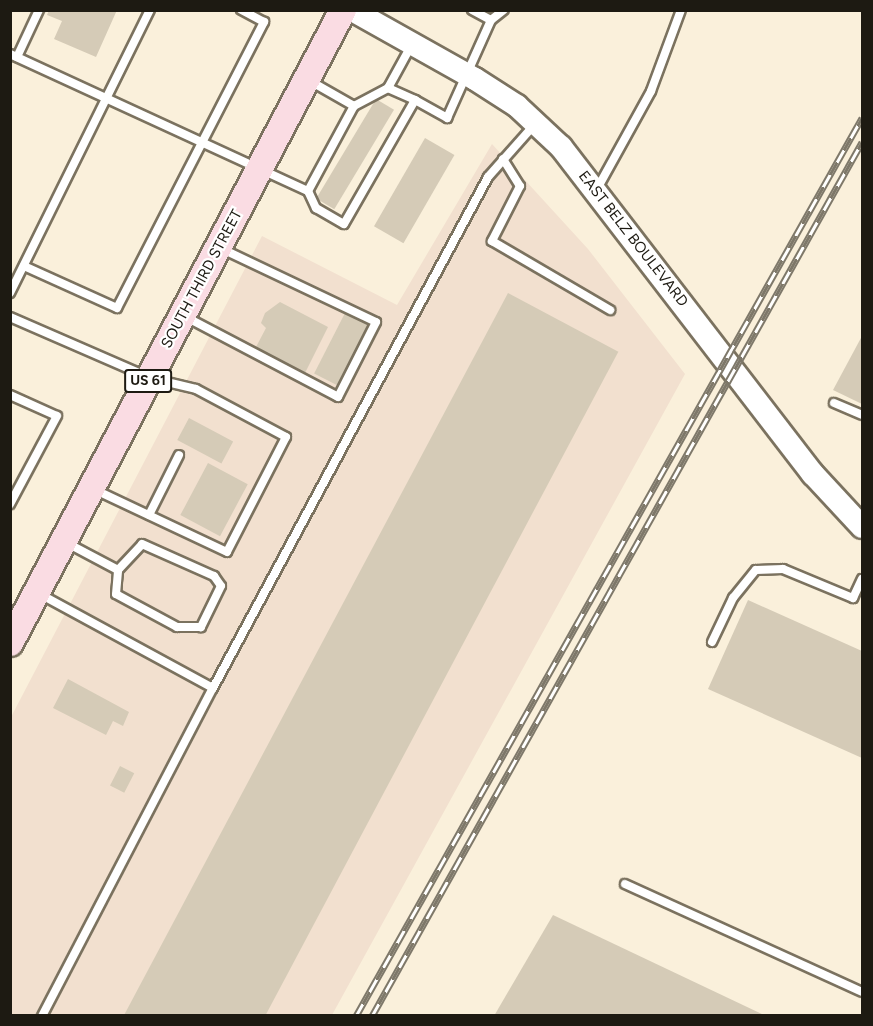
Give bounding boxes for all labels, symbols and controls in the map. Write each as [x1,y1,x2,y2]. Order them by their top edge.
street label: EAST BELZ BOULEVARD [574,168,692,310]
street label: SOUTH THIRD STREET [158,207,246,351]
road number: US 61 [124,370,172,392]

